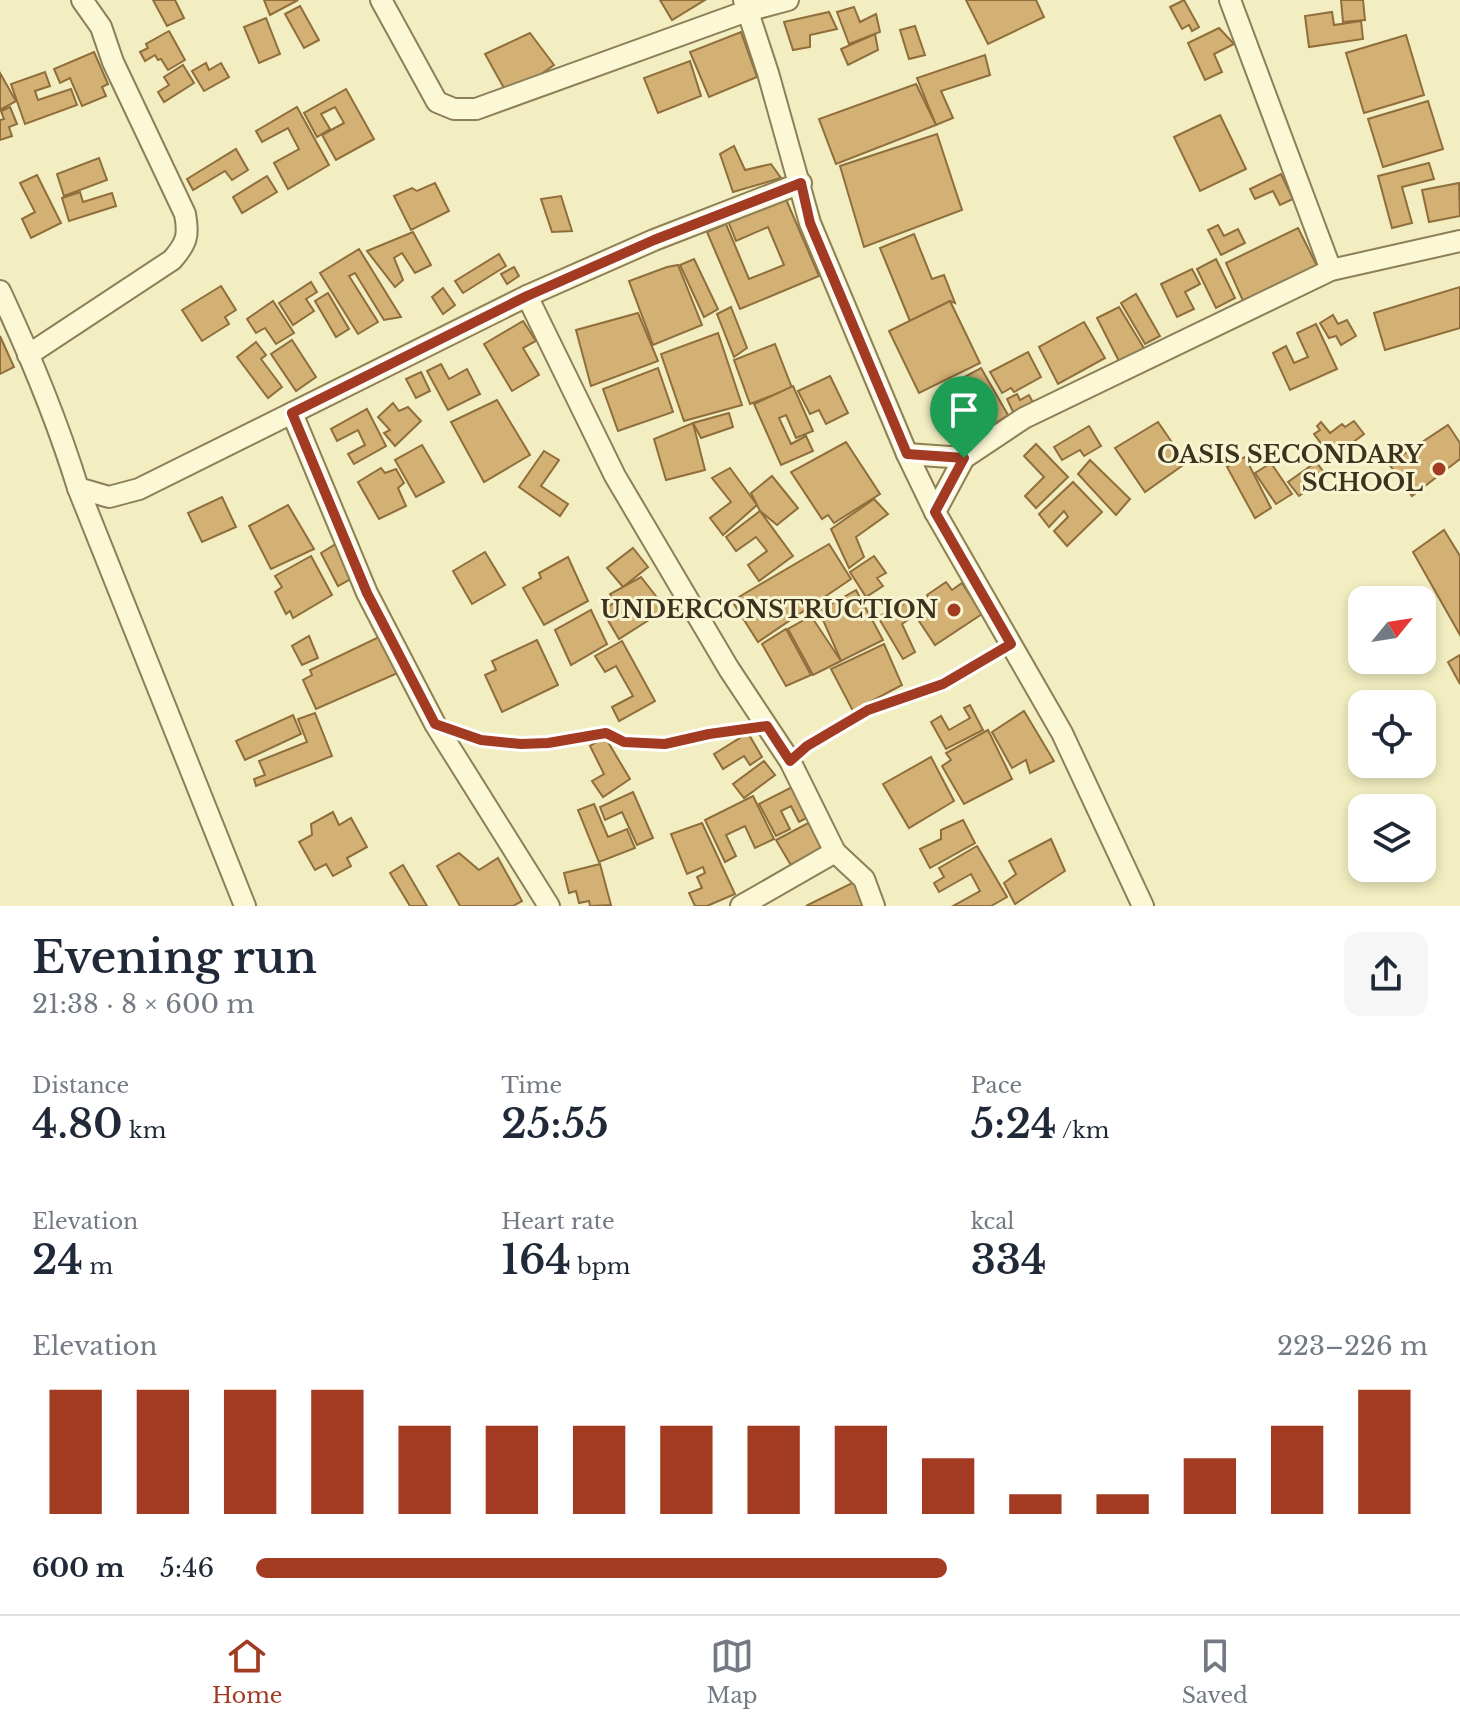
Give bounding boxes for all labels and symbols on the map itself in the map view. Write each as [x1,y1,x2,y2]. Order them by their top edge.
pin [930,376,998,458]
place label: OASIS SECONDARY SCHOOL [1157,440,1424,497]
marker: OASIS SECONDARY SCHOOL [1430,460,1448,478]
north arrow [1348,586,1436,674]
place label: UNDERCONSTRUCTION [600,595,938,624]
marker: UNDERCONSTRUCTION [945,601,963,619]

